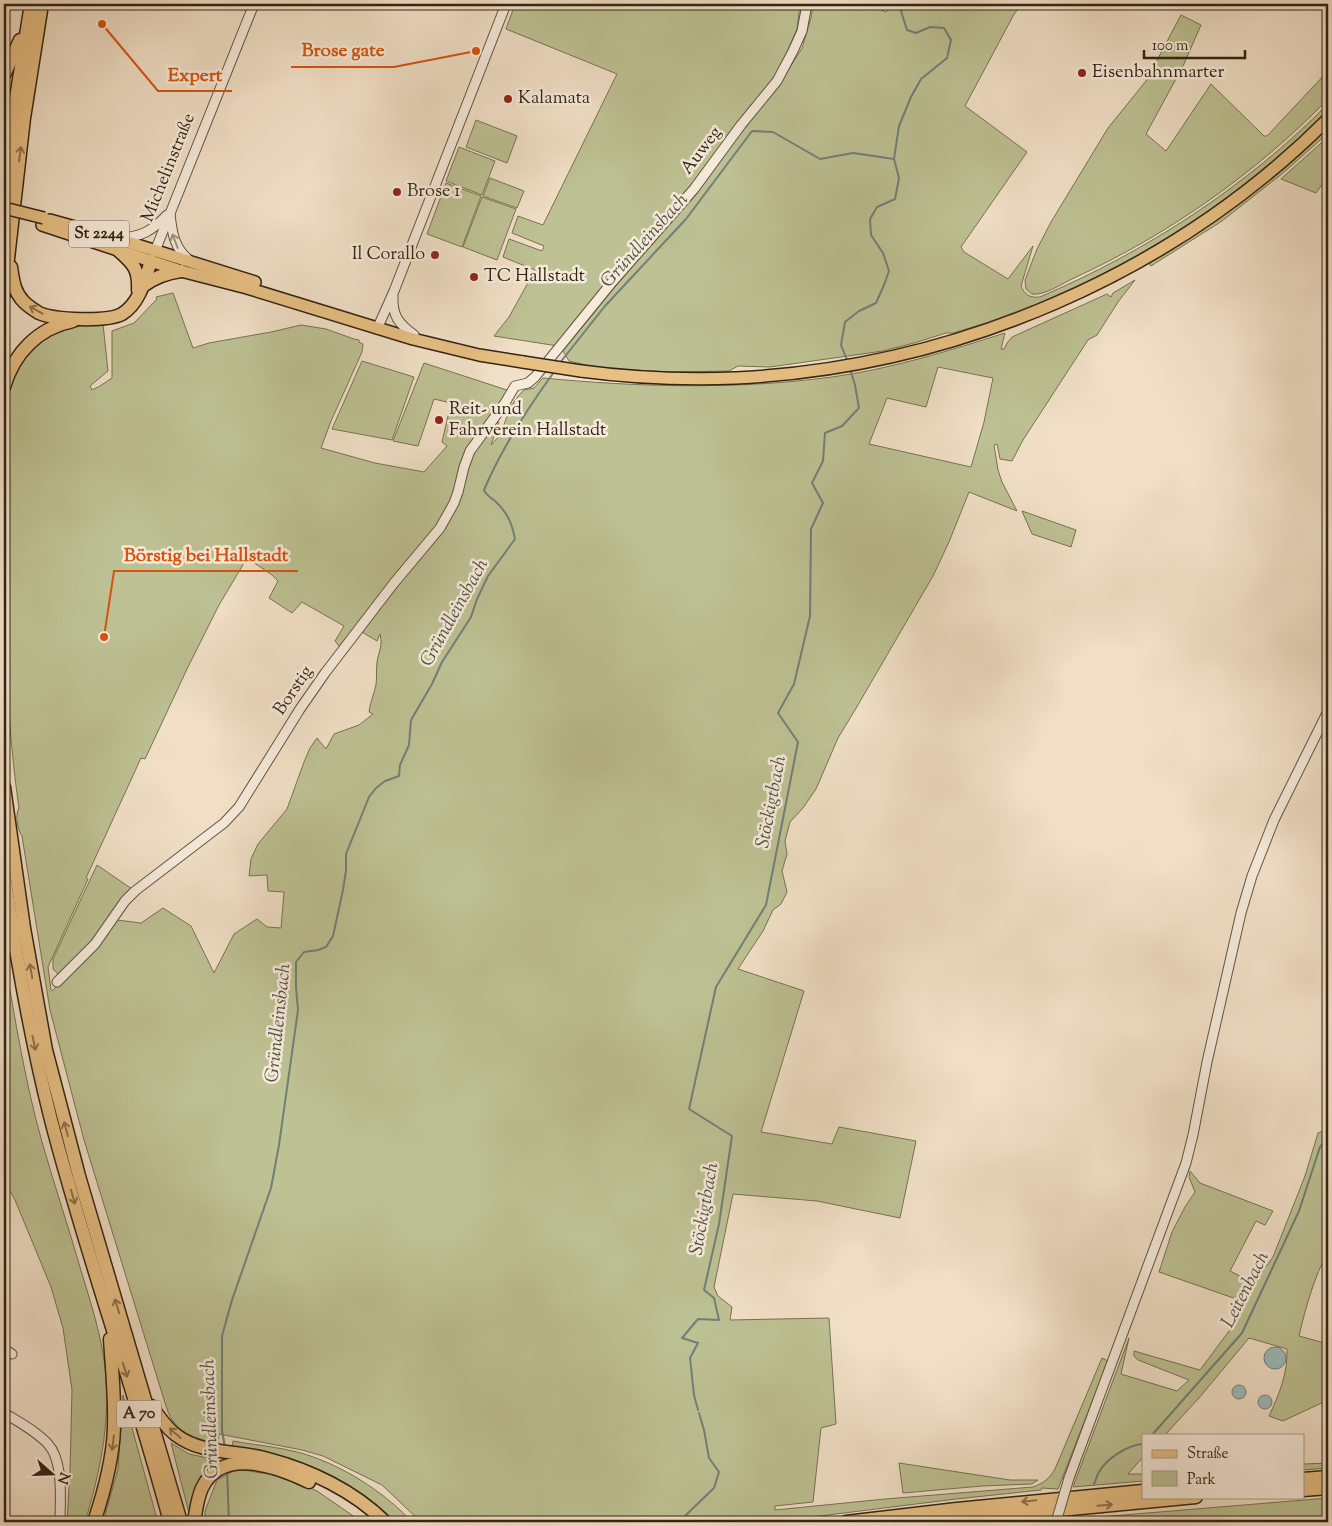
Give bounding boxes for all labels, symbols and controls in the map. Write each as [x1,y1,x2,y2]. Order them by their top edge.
scale bar [1144,28,1246,60]
callout: Brose gate [291,33,394,67]
text: 100 m [1152,36,1189,57]
text: Brose gate [301,38,385,65]
callout: Expert [158,57,232,91]
place label: Eisenbahnmarter [1092,60,1224,86]
text: Expert [168,63,223,90]
marker: Eisenbahnmarter [1076,67,1088,79]
place label: Kalamata [518,86,590,112]
marker: Kalamata [502,93,514,105]
street label: Michelinstraße [135,110,203,226]
street label: Auweg [675,121,729,181]
one-way arrow [15,146,25,162]
place label: Brose 1 [407,179,460,205]
marker: Brose 1 [391,186,403,198]
water label: Gründleinsbach [595,187,696,294]
road number: St 2244 [69,220,129,248]
one-way arrow [170,233,179,248]
place label: Il Corallo [352,242,425,268]
marker: Il Corallo [429,249,441,261]
place label: TC Hallstadt [484,264,585,290]
marker: TC Hallstadt [468,271,480,283]
one-way arrow [28,305,43,315]
place label: Reit- und Fahrverein Hallstadt [449,397,606,444]
marker: Reit- und Fahrverein Hallstadt [433,414,445,426]
callout: Börstig bei Hallstadt [114,537,298,571]
text: Börstig bei Hallstadt [124,543,289,570]
water label: Gründleinsbach [414,554,496,672]
street label: Borstig [268,661,320,721]
water label: Stöckigtbach [750,753,794,850]
water label: Gründleinsbach [259,961,299,1084]
one-way arrow [25,963,35,979]
one-way arrow [29,1034,39,1050]
one-way arrow [61,1122,70,1138]
water label: Stöckigtbach [684,1160,727,1257]
one-way arrow [69,1188,78,1204]
water label: Leitenbach [1215,1247,1277,1333]
one-way arrow [112,1298,122,1314]
water label: Gründleinsbach [195,1358,227,1479]
one-way arrow [121,1362,131,1378]
road number: A 70 [116,1400,162,1428]
one-way arrow [169,1428,182,1439]
one-way arrow [108,1434,118,1450]
legend [1142,1434,1304,1498]
text: Straße [1187,1444,1229,1465]
north arrow [28,1448,78,1498]
text: N [51,1469,74,1486]
text: Park [1187,1470,1216,1491]
one-way arrow [1021,1497,1037,1506]
one-way arrow [1097,1500,1113,1510]

